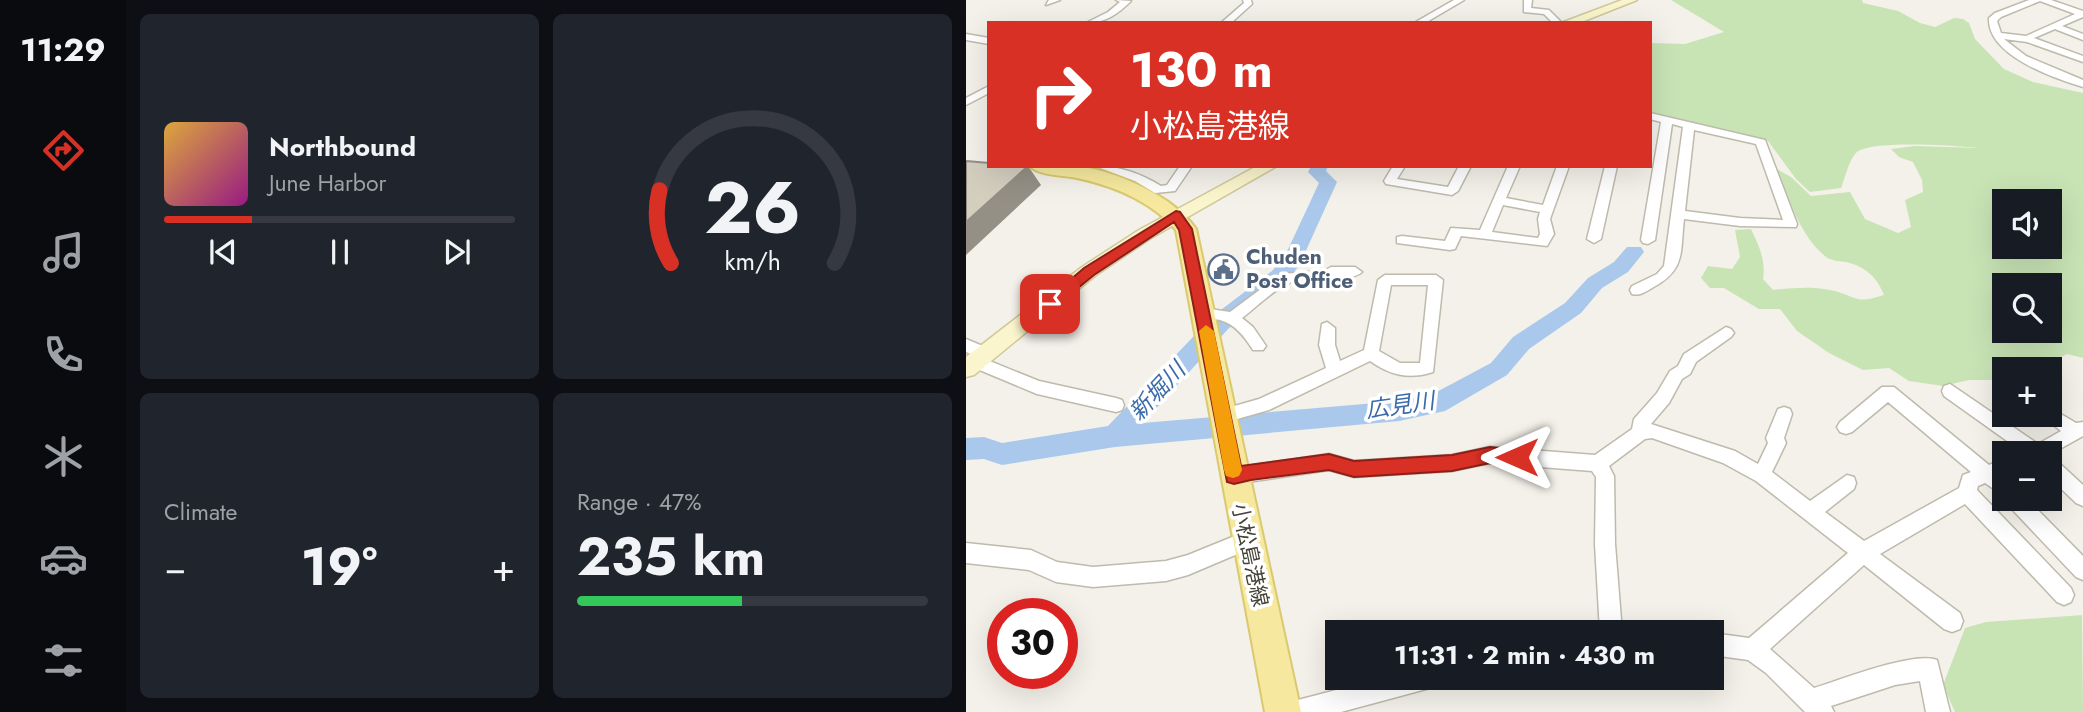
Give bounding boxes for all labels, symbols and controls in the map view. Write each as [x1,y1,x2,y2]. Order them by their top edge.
text: 11:29 [20,27,106,73]
text: 130 m [1130,35,1273,105]
icon: right [1015,49,1106,140]
text: 小松島港線 [1130,103,1290,149]
icon: directions [39,126,88,175]
text: Northbound [269,128,416,166]
text: 26 [704,155,801,260]
text: June Harbor [269,166,386,200]
map controls [1992,189,2062,511]
button: sound [1992,189,2062,259]
icon: music [39,228,88,277]
icon: previous [204,233,242,271]
icon: pause [321,233,359,271]
icon: next [438,233,476,271]
place label: Chuden Post Office [1246,242,1353,296]
text: km/h [724,243,781,279]
public building icon: Chuden Post Office [1206,252,1240,286]
button: search [1992,273,2062,343]
pin [1020,274,1080,334]
icon: arrive [1031,285,1069,323]
icon: phone [39,330,88,379]
water label: 新堀川 [1121,352,1195,428]
button: + [1992,357,2062,427]
water label: 広見川 [1363,383,1440,427]
position arrow [1480,420,1554,494]
icon: climate [39,432,88,481]
button: − [1992,441,2062,511]
text: Range · 47% [577,485,701,519]
text: Climate [164,495,237,529]
street label: 小松島港線 [1224,501,1276,609]
text: 235 km [577,519,765,595]
text: 19° [301,529,377,605]
icon: car [39,534,88,583]
text: − [164,540,186,595]
text: + [492,540,515,595]
speed limit sign: 30 [987,598,1078,689]
icon: filters [39,636,88,685]
text: 11:31 · 2 min · 430 m [1394,636,1655,674]

